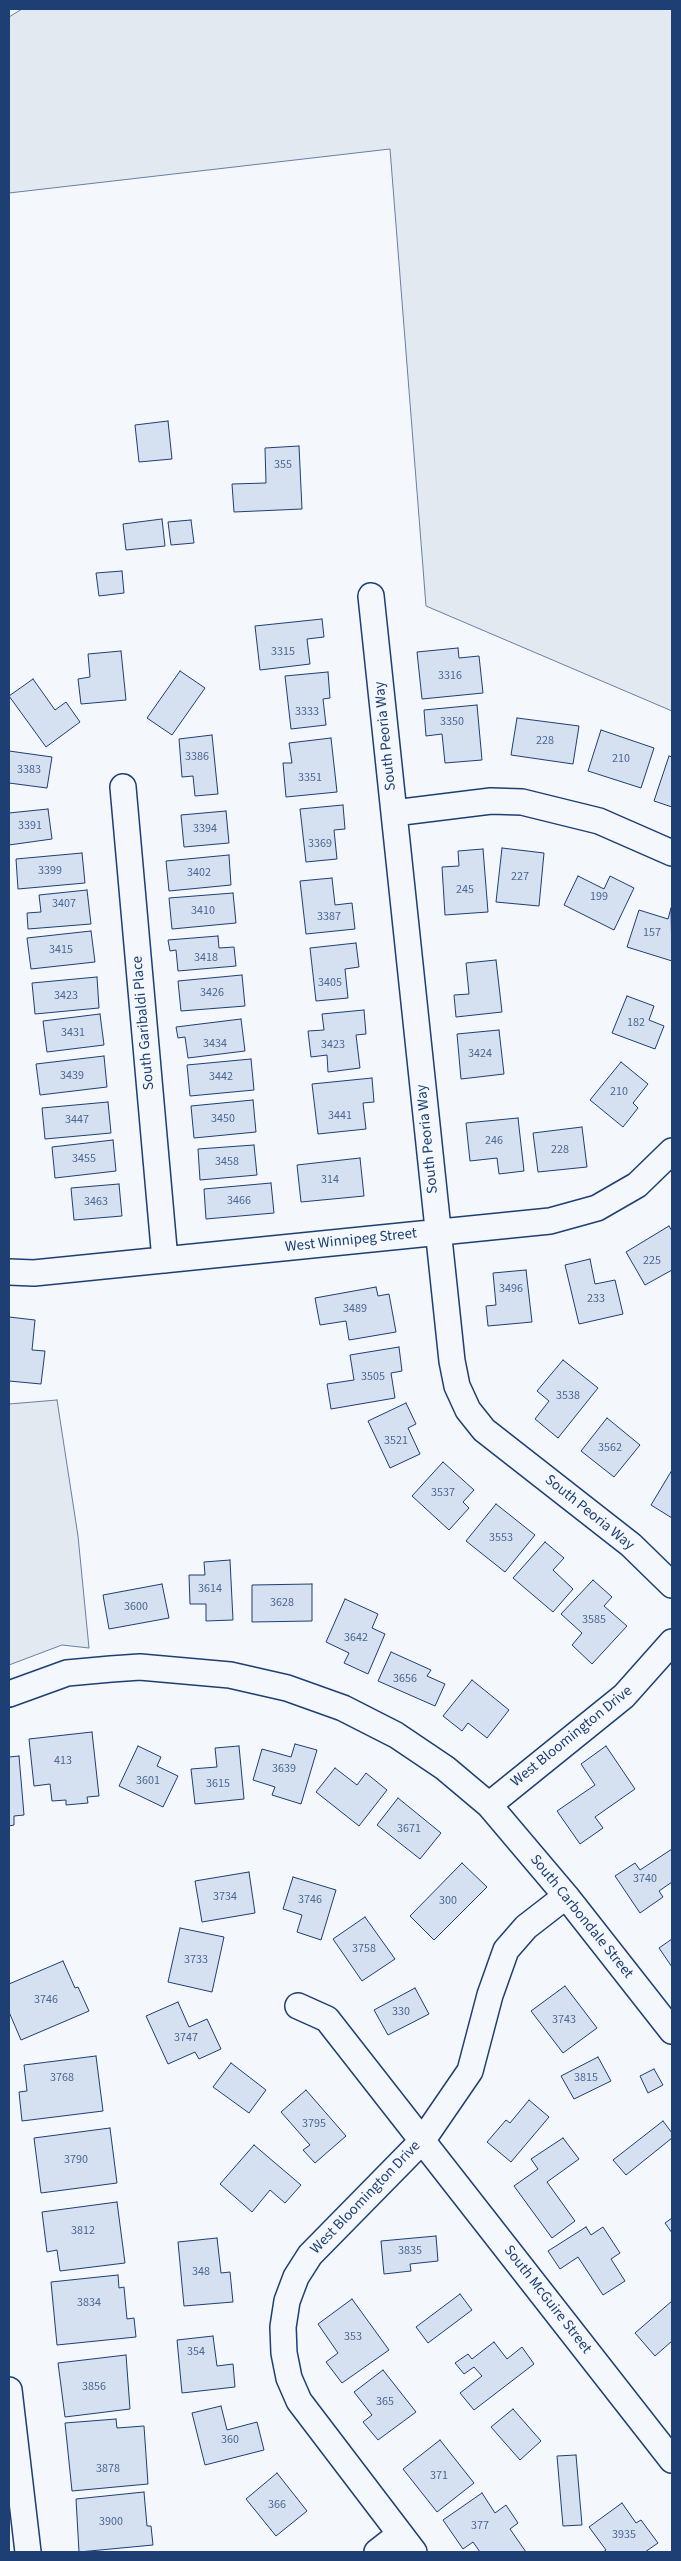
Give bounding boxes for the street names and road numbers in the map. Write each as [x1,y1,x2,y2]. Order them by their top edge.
street label: South Peoria Way [371,680,401,792]
street label: South Garibaldi Place [129,955,159,1091]
street label: South Peoria Way [413,1083,443,1195]
street label: West Winnipeg Street [284,1225,418,1257]
street label: South Peoria Way [541,1471,637,1555]
street label: West Bloomington Drive [508,1683,636,1791]
street label: South Carbondale Street [525,1851,637,1983]
street label: West Bloomington Drive [307,2138,425,2258]
street label: South McGuire Street [499,2242,595,2358]

